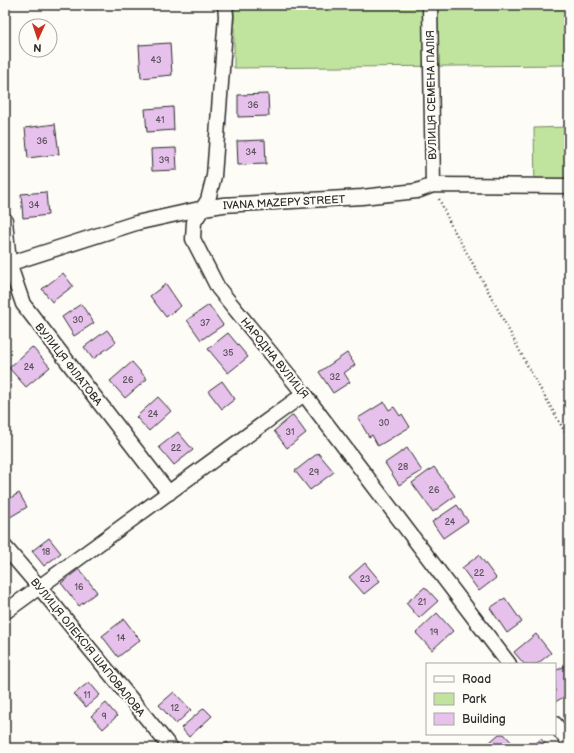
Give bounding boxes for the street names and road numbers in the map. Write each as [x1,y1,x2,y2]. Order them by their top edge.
street label: ВУЛИЦЯ СЕМЕНА ПАЛІЯ [424,30,439,160]
street label: IVANA MAZEPY STREET [223,193,346,212]
street label: НАРОДНА ВУЛИЦЯ [238,315,311,401]
street label: ВУЛИЦЯ ФІЛАТОВА [32,320,105,408]
street label: ВУЛИЦЯ ОЛЕКСІЯ ШАПОВАЛОВА [28,576,148,719]

